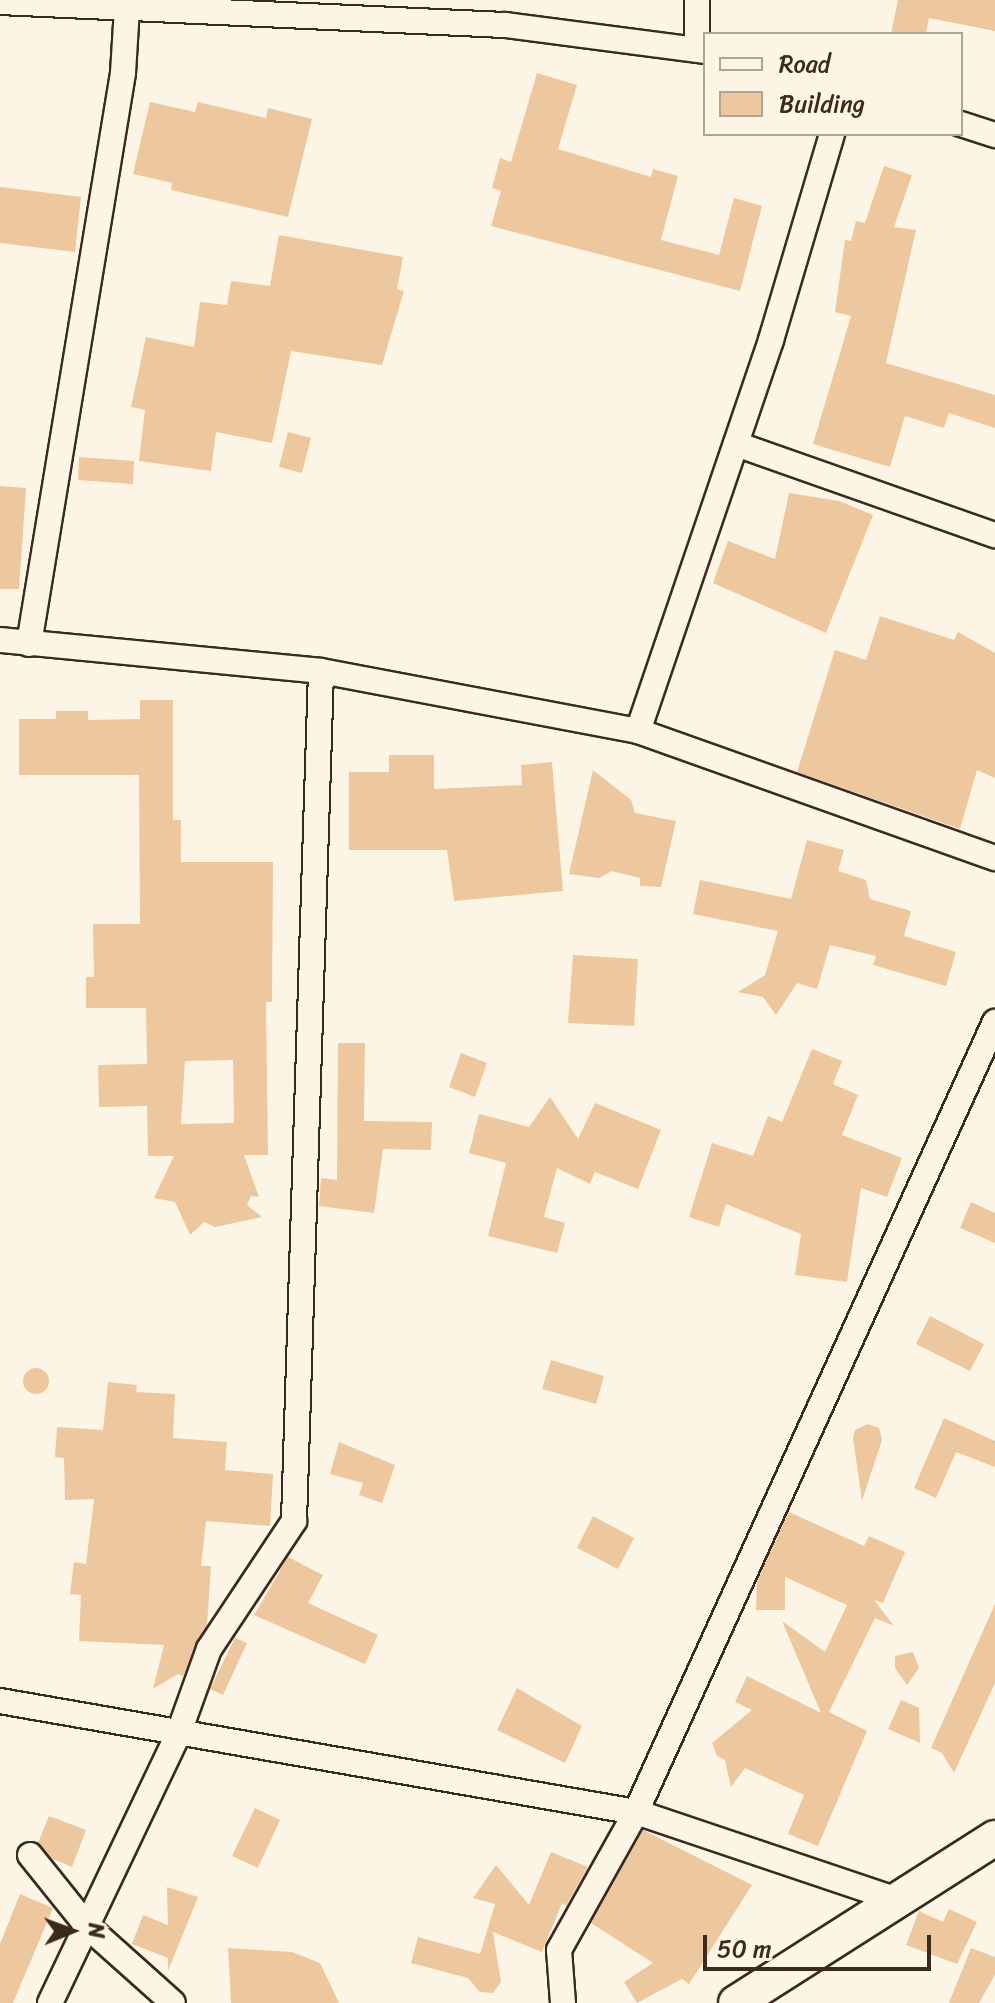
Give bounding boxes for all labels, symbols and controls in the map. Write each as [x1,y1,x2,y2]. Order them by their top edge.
legend [703,32,963,136]
text: Road [779,43,830,85]
text: Building [779,83,865,125]
north arrow [32,1891,112,1971]
scale bar [707,1919,935,1969]
text: N [77,1923,116,1939]
text: 50 m [717,1928,772,1970]

